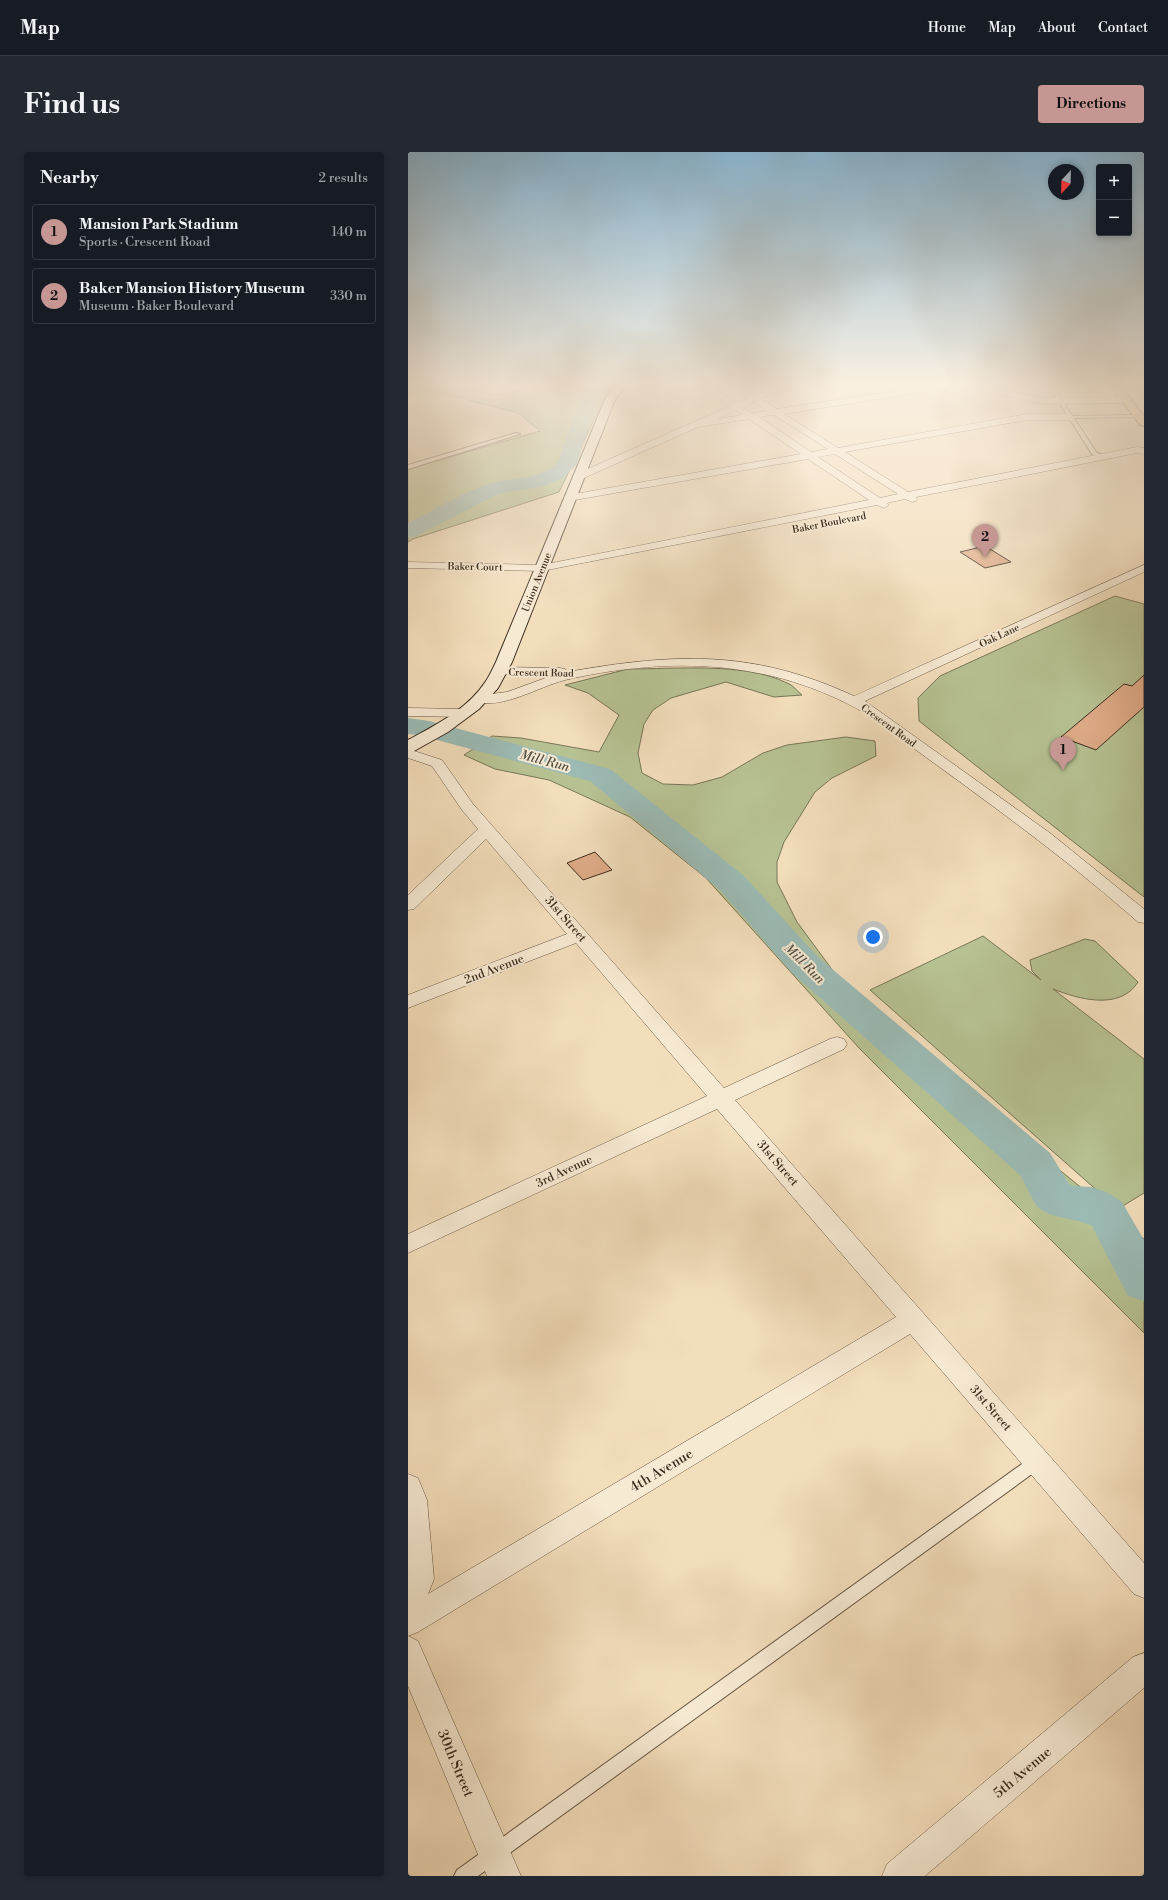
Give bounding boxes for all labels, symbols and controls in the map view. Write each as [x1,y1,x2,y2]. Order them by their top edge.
text: Map [20,16,60,40]
text: Home [928,19,966,37]
text: Map [988,19,1016,37]
text: About [1038,19,1076,37]
text: Contact [1098,19,1148,37]
button: Directions [1038,85,1144,123]
text: Find us [24,87,120,122]
north arrow [1048,164,1084,200]
map controls [1096,164,1132,236]
button: + [1096,164,1132,200]
text: Nearby [40,167,99,189]
text: 2 results [319,170,368,186]
button: − [1096,200,1132,236]
text: Mansion Park Stadium [79,215,238,234]
text: 1 [51,224,57,240]
text: 140 m [331,224,367,240]
text: Sports · Crescent Road [79,234,210,250]
text: Baker Mansion History Museum [79,279,305,298]
text: 2 [50,288,58,304]
text: 330 m [330,288,367,304]
text: Museum · Baker Boulevard [79,298,234,314]
street label: Baker Boulevard [790,510,867,536]
pin: 2 [972,524,998,557]
street label: Union Avenue [520,551,554,614]
street label: Baker Court [446,561,503,573]
street label: Oak Lane [977,621,1021,650]
street label: Crescent Road [508,666,574,680]
street label: Crescent Road [858,702,919,750]
pin: 1 [1050,737,1076,770]
water label: Mill Run [518,747,572,775]
street label: 31st Street [542,893,590,946]
your location [863,927,883,947]
water label: Mill Run [781,940,828,988]
street label: 2nd Avenue [462,951,526,988]
street label: 31st Street [754,1137,802,1190]
street label: 3rd Avenue [534,1152,595,1191]
street label: 31st Street [967,1382,1015,1435]
street label: 4th Avenue [627,1445,697,1497]
street label: 30th Street [433,1727,477,1800]
street label: 5th Avenue [990,1743,1055,1802]

